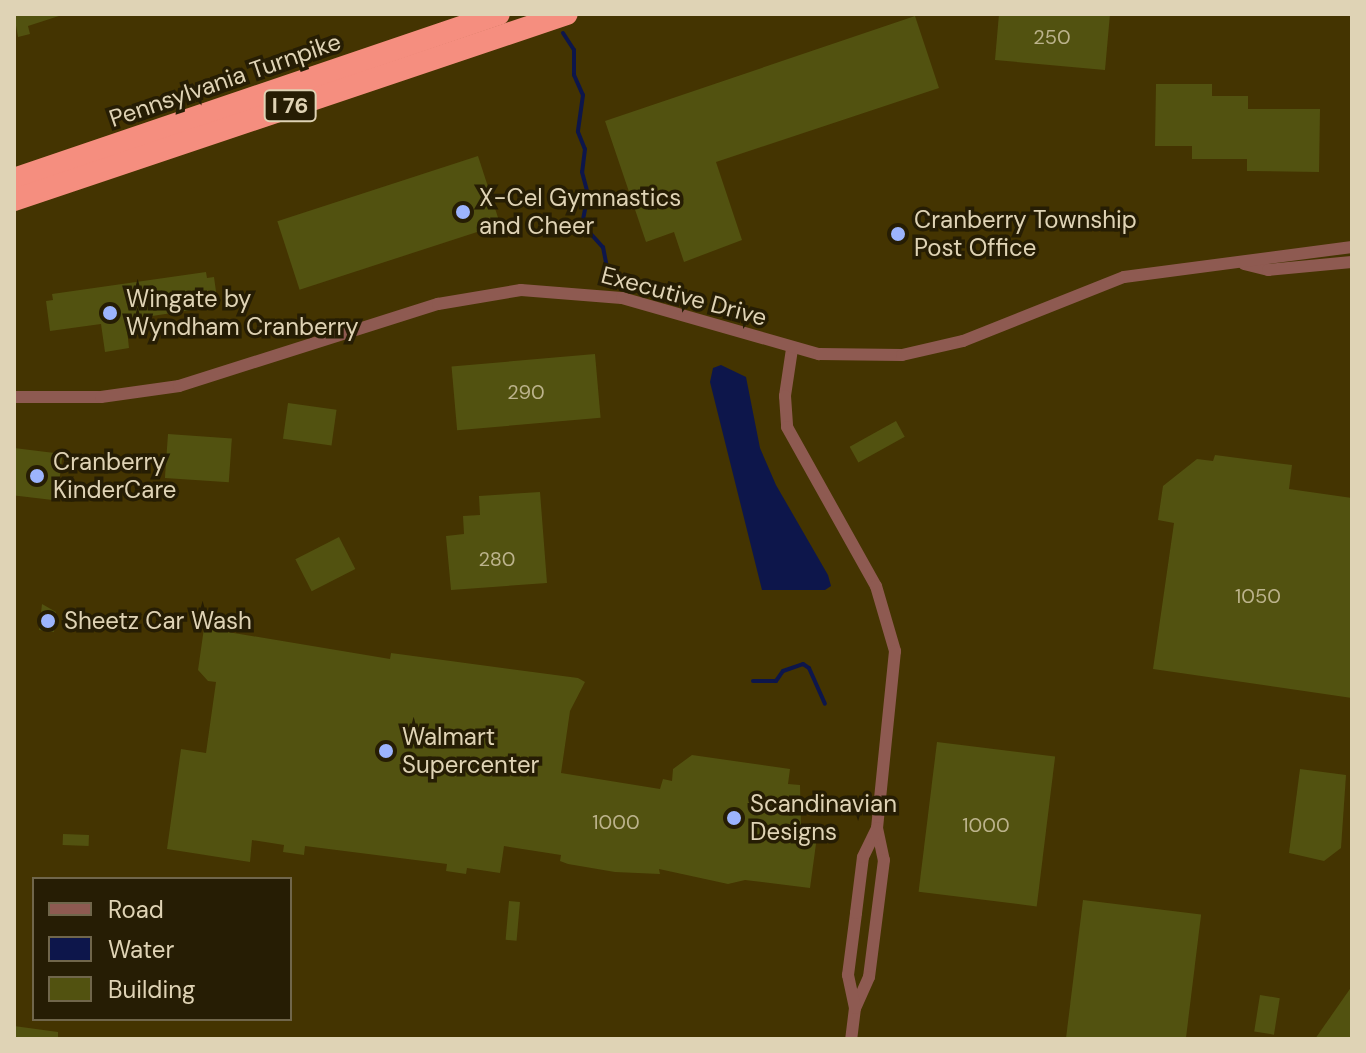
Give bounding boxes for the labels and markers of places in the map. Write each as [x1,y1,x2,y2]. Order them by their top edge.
place label: X-Cel Gymnastics and Cheer [479,184,681,240]
marker: X-Cel Gymnastics and Cheer [454,203,472,221]
place label: Cranberry Township Post Office [914,206,1137,262]
marker: Cranberry Township Post Office [889,225,907,243]
place label: Wingate by Wyndham Cranberry [126,285,359,341]
marker: Wingate by Wyndham Cranberry [101,304,119,322]
place label: Cranberry KinderCare [53,448,176,504]
marker: Cranberry KinderCare [28,467,46,485]
place label: Sheetz Car Wash [64,607,252,635]
marker: Sheetz Car Wash [39,612,57,630]
place label: Walmart Supercenter [402,723,539,779]
marker: Walmart Supercenter [377,742,395,760]
place label: Scandinavian Designs [750,790,897,846]
marker: Scandinavian Designs [725,809,743,827]

